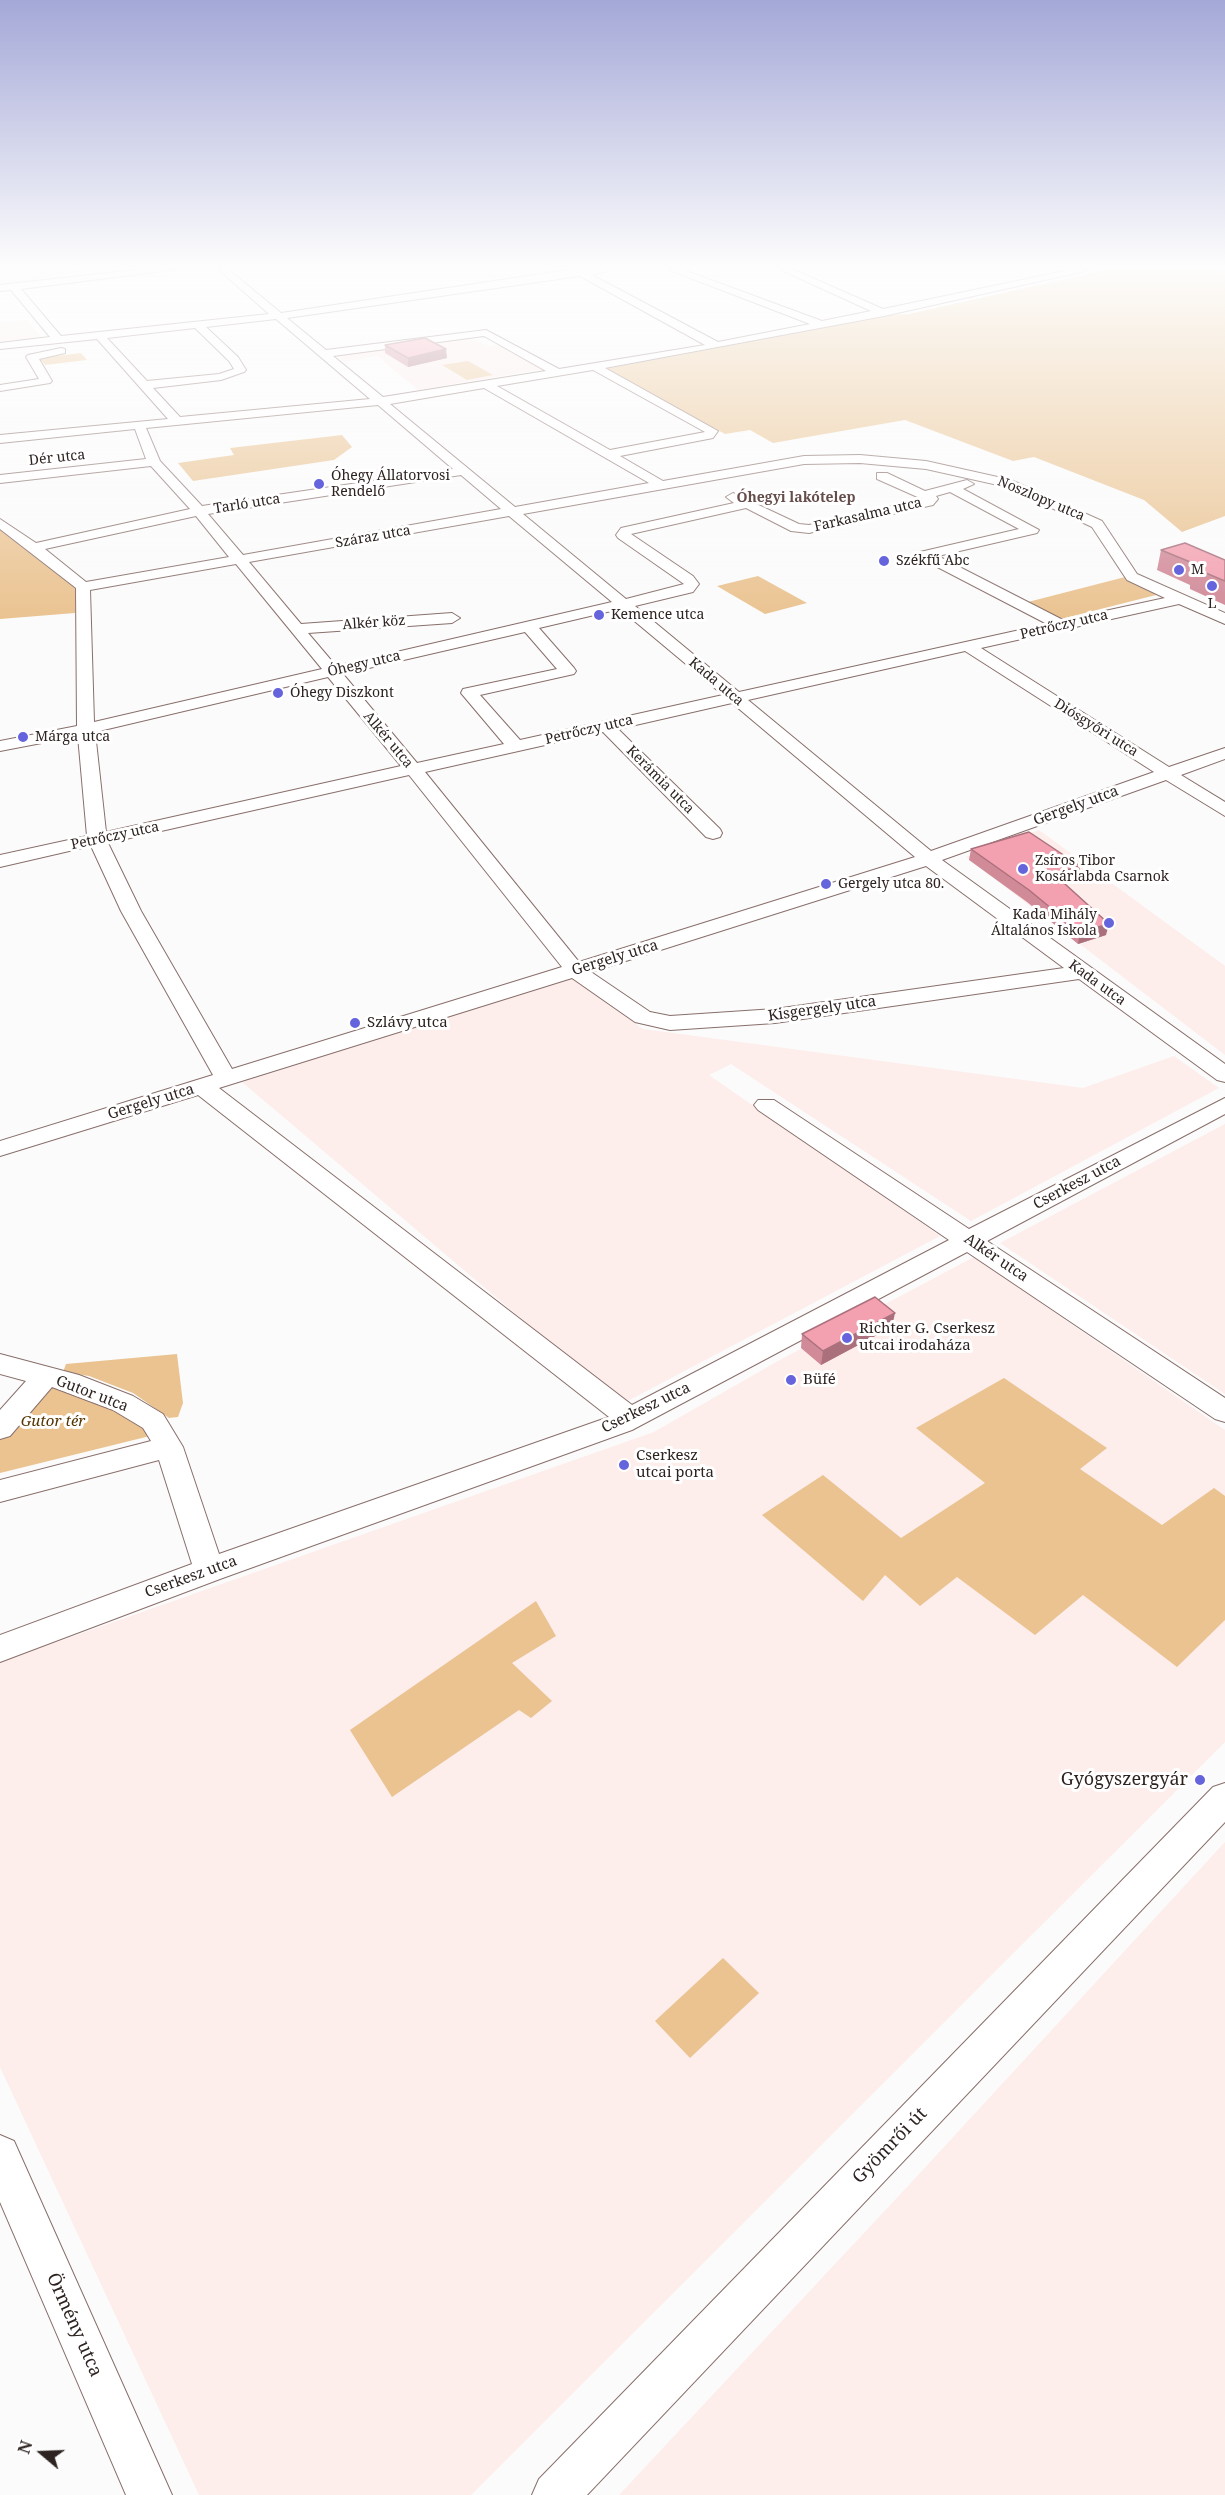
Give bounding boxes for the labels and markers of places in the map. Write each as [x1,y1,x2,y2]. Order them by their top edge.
place label: Óhegy Állatorvosi Rendelő [331,468,450,500]
marker: Óhegy Állatorvosi Rendelő [312,477,326,491]
place label: Székfű Abc [896,553,969,569]
marker: Székfű Abc [877,554,891,568]
place label: M [1191,562,1204,578]
marker: M [1172,563,1186,577]
marker: L [1205,579,1219,593]
place label: L [1208,596,1216,612]
place label: Kemence utca [611,607,704,623]
marker: Kemence utca [592,608,606,622]
place label: Óhegy Diszkont [290,685,394,701]
marker: Óhegy Diszkont [271,686,285,700]
place label: Márga utca [35,729,110,745]
marker: Márga utca [16,730,30,744]
place label: Zsíros Tibor Kosárlabda Csarnok [1035,853,1169,886]
marker: Zsíros Tibor Kosárlabda Csarnok [1016,862,1030,876]
place label: Gergely utca 80. [838,876,944,892]
marker: Gergely utca 80. [819,877,833,891]
place label: Kada Mihály Általános Iskola [991,907,1097,940]
marker: Kada Mihály Általános Iskola [1102,916,1116,930]
place label: Szlávy utca [367,1014,448,1032]
marker: Szlávy utca [348,1016,362,1030]
place label: Richter G. Cserkesz utcai irodaháza [859,1320,995,1355]
marker: Richter G. Cserkesz utcai irodaháza [840,1331,854,1345]
place label: Büfé [803,1371,836,1389]
marker: Büfé [784,1373,798,1387]
place label: Cserkesz utcai porta [636,1447,714,1482]
marker: Cserkesz utcai porta [617,1458,631,1472]
place label: Gyógyszergyár [1061,1769,1188,1791]
marker: Gyógyszergyár [1193,1773,1207,1787]

